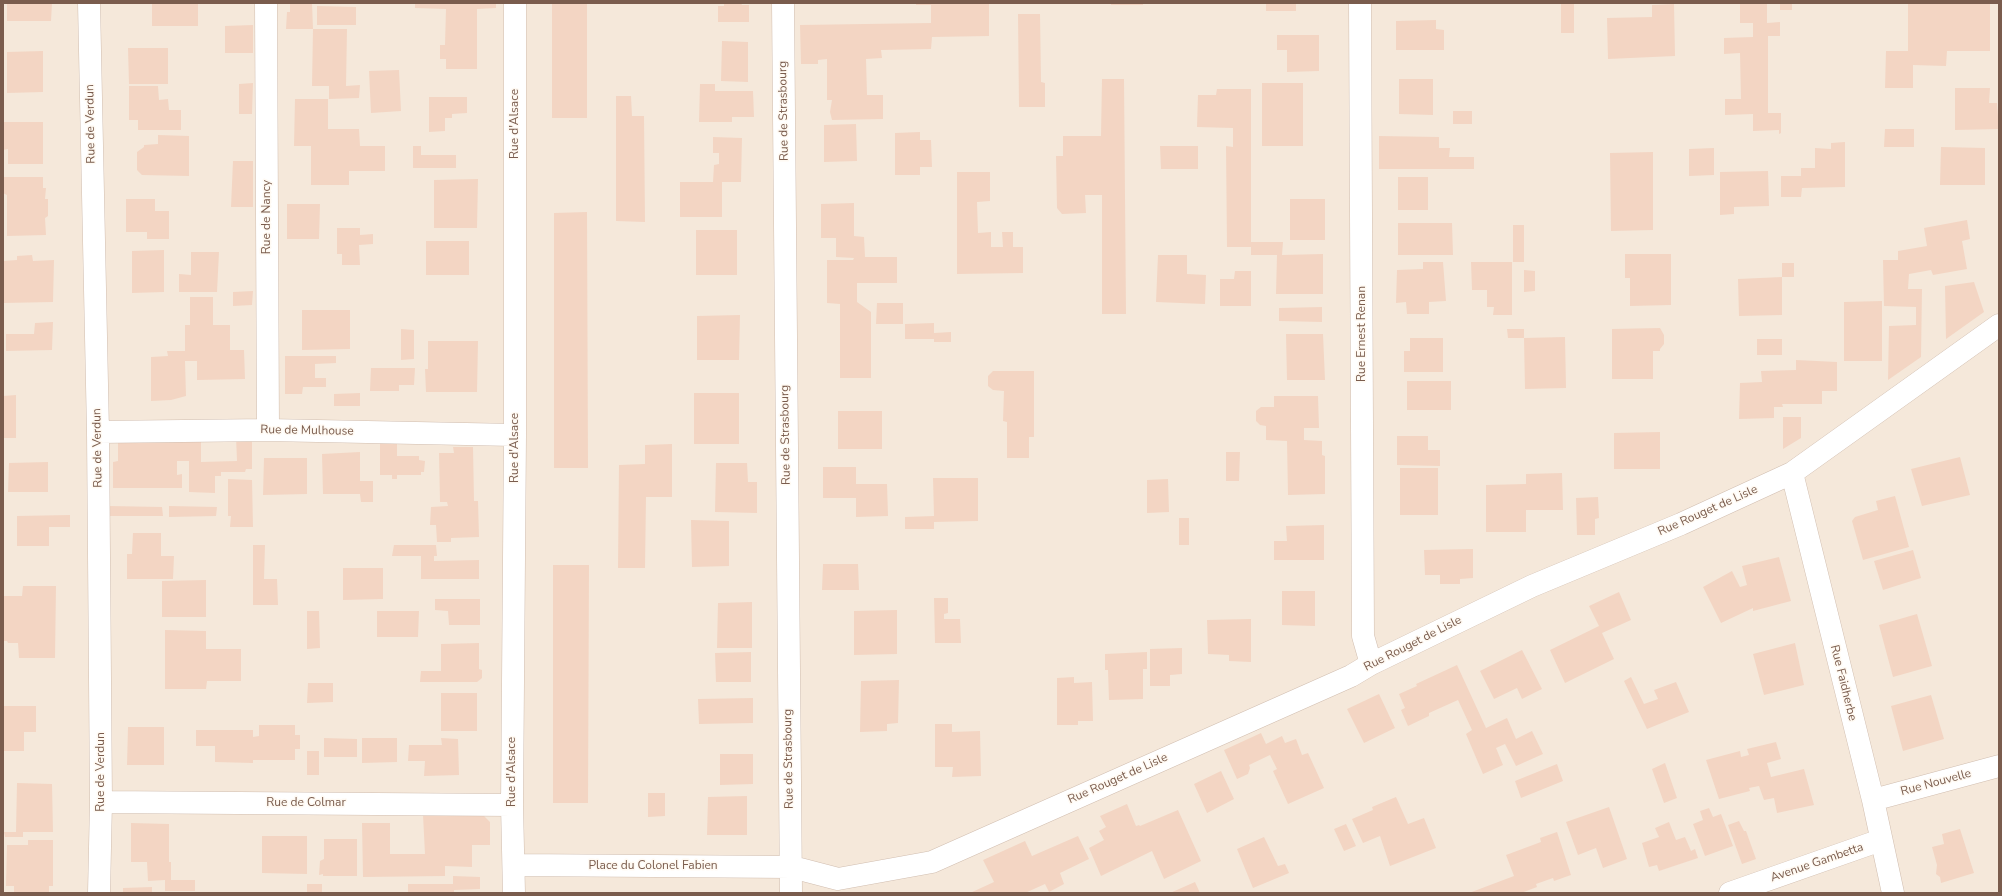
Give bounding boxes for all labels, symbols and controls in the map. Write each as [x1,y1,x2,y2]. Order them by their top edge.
street label: Rue de Strasbourg [776,61,792,161]
street label: Rue de Verdun [83,84,99,164]
street label: Rue d'Alsace [508,89,522,159]
street label: Rue de Nancy [260,180,274,254]
street label: Rue Ernest Renan [1355,286,1369,382]
street label: Rue de Strasbourg [778,385,794,485]
street label: Rue de Verdun [90,408,106,488]
street label: Rue d'Alsace [508,413,522,483]
street label: Rue de Mulhouse [260,423,354,439]
street label: Rue Rouget de Lisle [1656,483,1760,539]
street label: Rue Rouget de Lisle [1362,613,1464,675]
street label: Rue Faidherbe [1827,644,1859,722]
street label: Rue de Strasbourg [781,709,797,809]
street label: Rue de Verdun [94,732,108,812]
street label: Rue d'Alsace [505,737,519,807]
street label: Rue Rouget de Lisle [1066,751,1170,807]
street label: Rue Nouvelle [1899,767,1973,799]
street label: Rue de Colmar [266,796,346,810]
street label: Avenue Gambetta [1769,840,1865,886]
street label: Place du Colonel Fabien [588,859,718,873]

